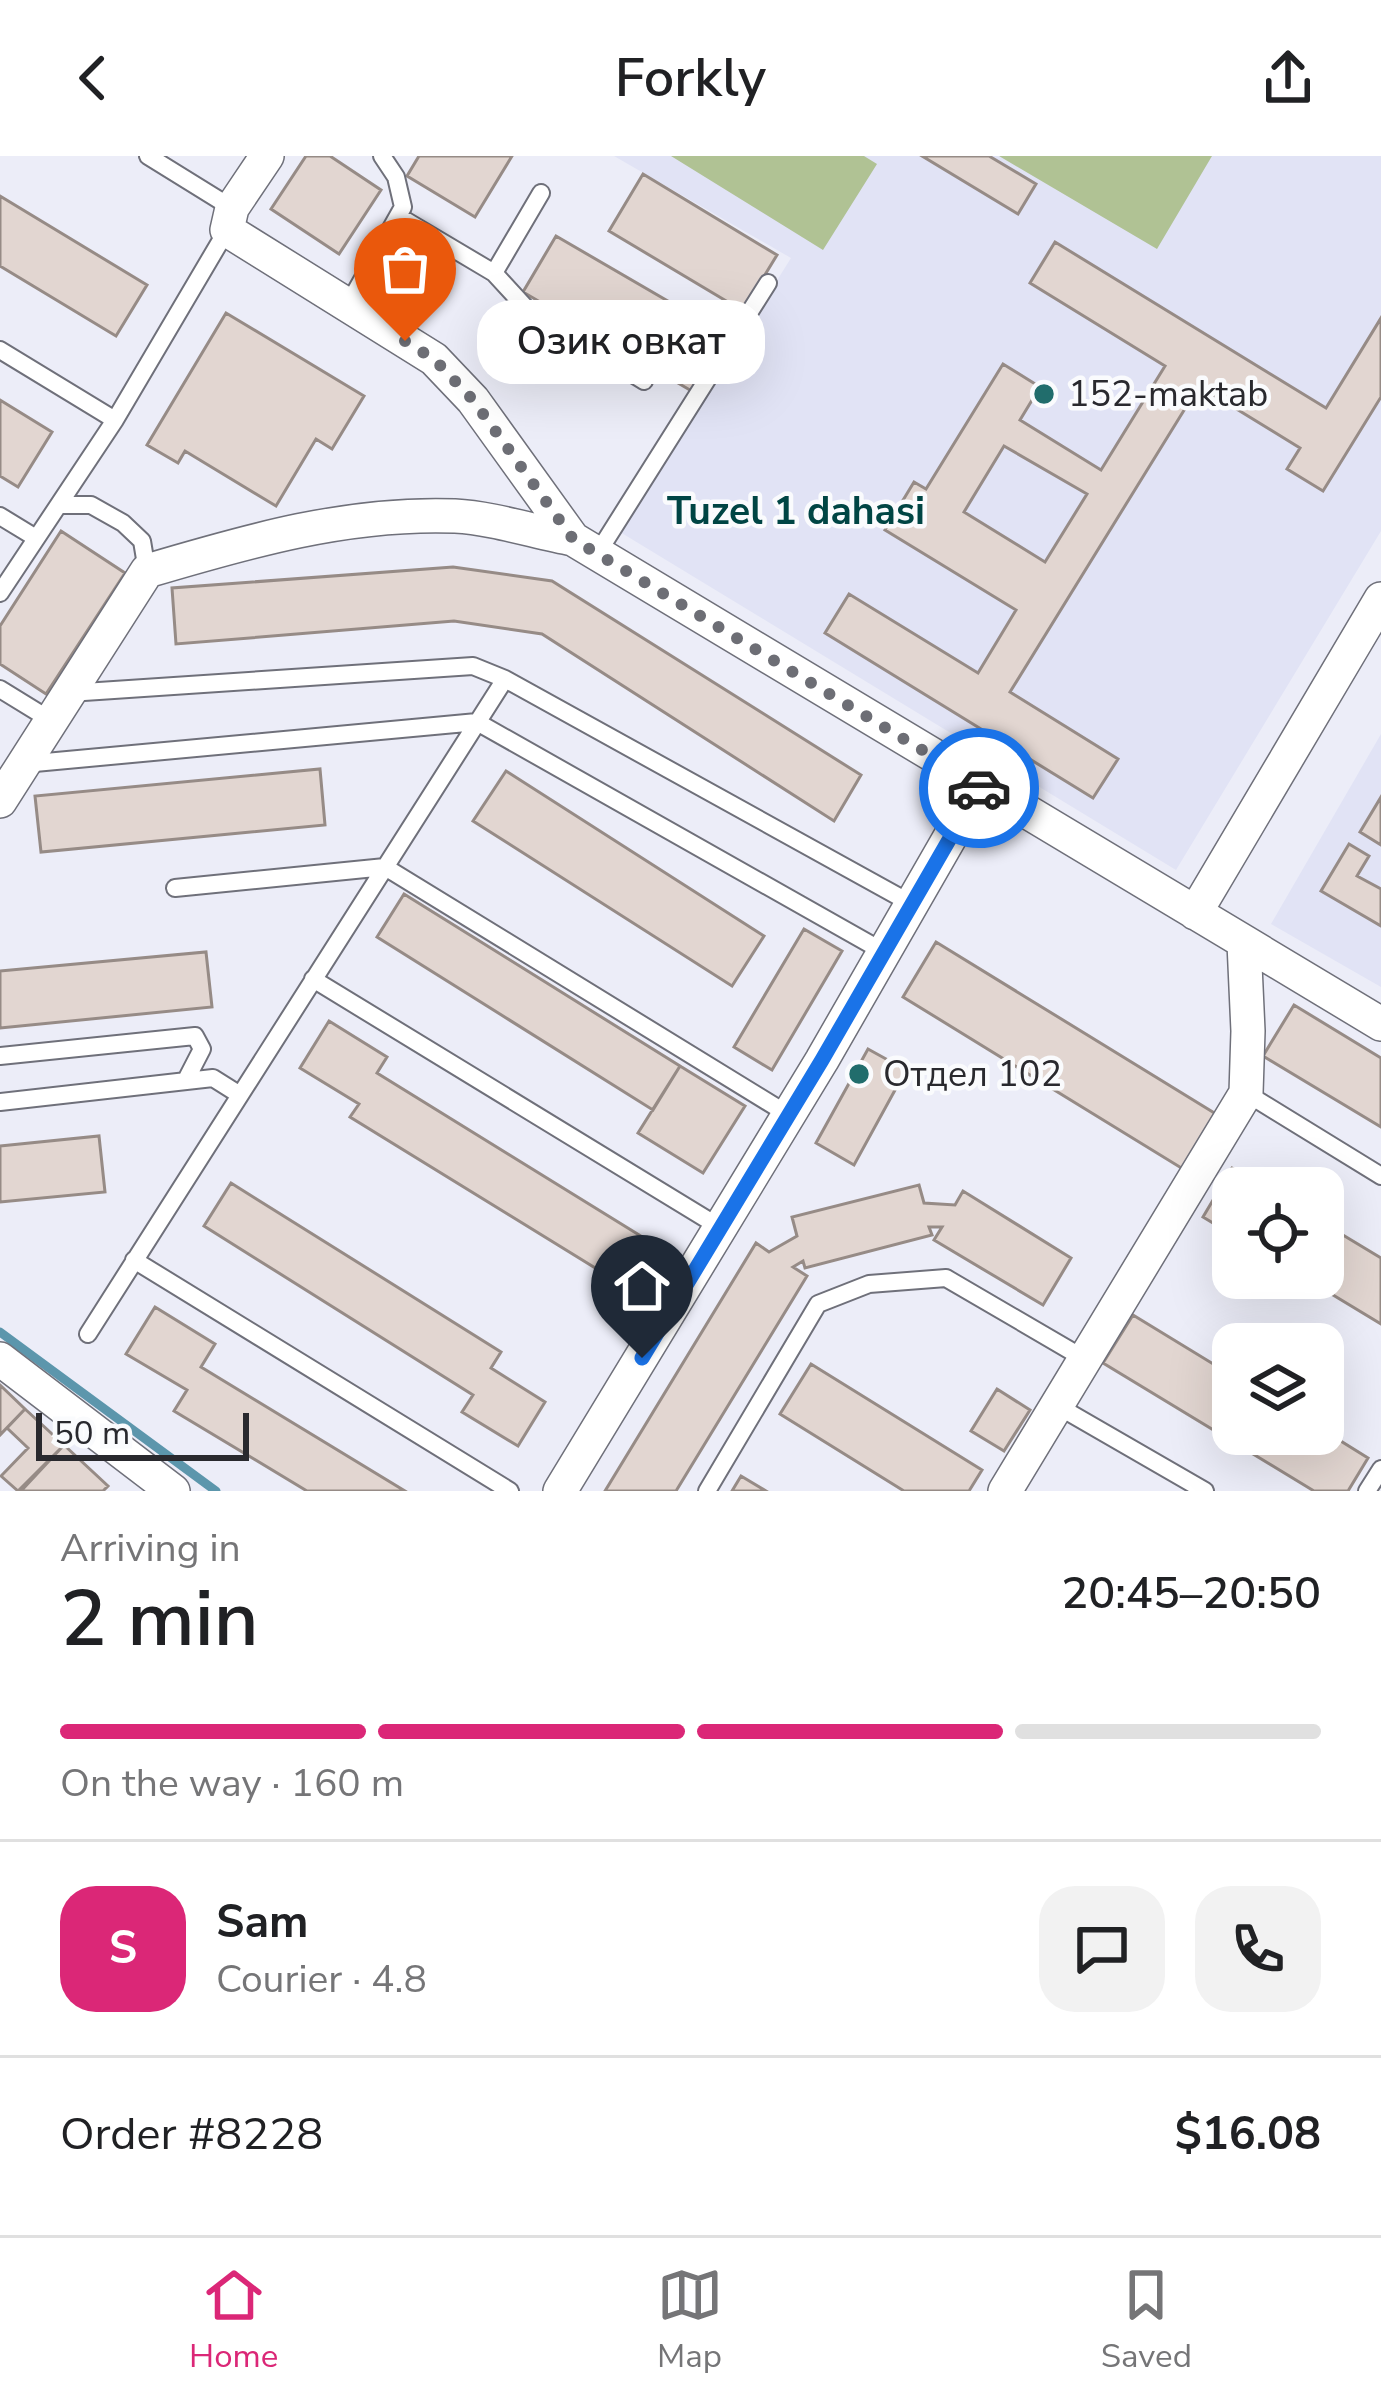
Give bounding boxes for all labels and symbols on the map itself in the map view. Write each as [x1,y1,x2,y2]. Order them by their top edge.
pin [354,218,456,341]
callout: Озик овкат [477,299,765,383]
place label: 152-maktab [1068,370,1268,419]
marker: 152-maktab [1031,381,1057,407]
district label: Tuzel 1 dahasi [667,485,925,538]
courier [919,728,1039,848]
place label: Отдел 102 [883,1050,1062,1099]
marker: Отдел 102 [846,1061,872,1087]
pin [591,1235,693,1358]
scale bar [36,1407,249,1460]

